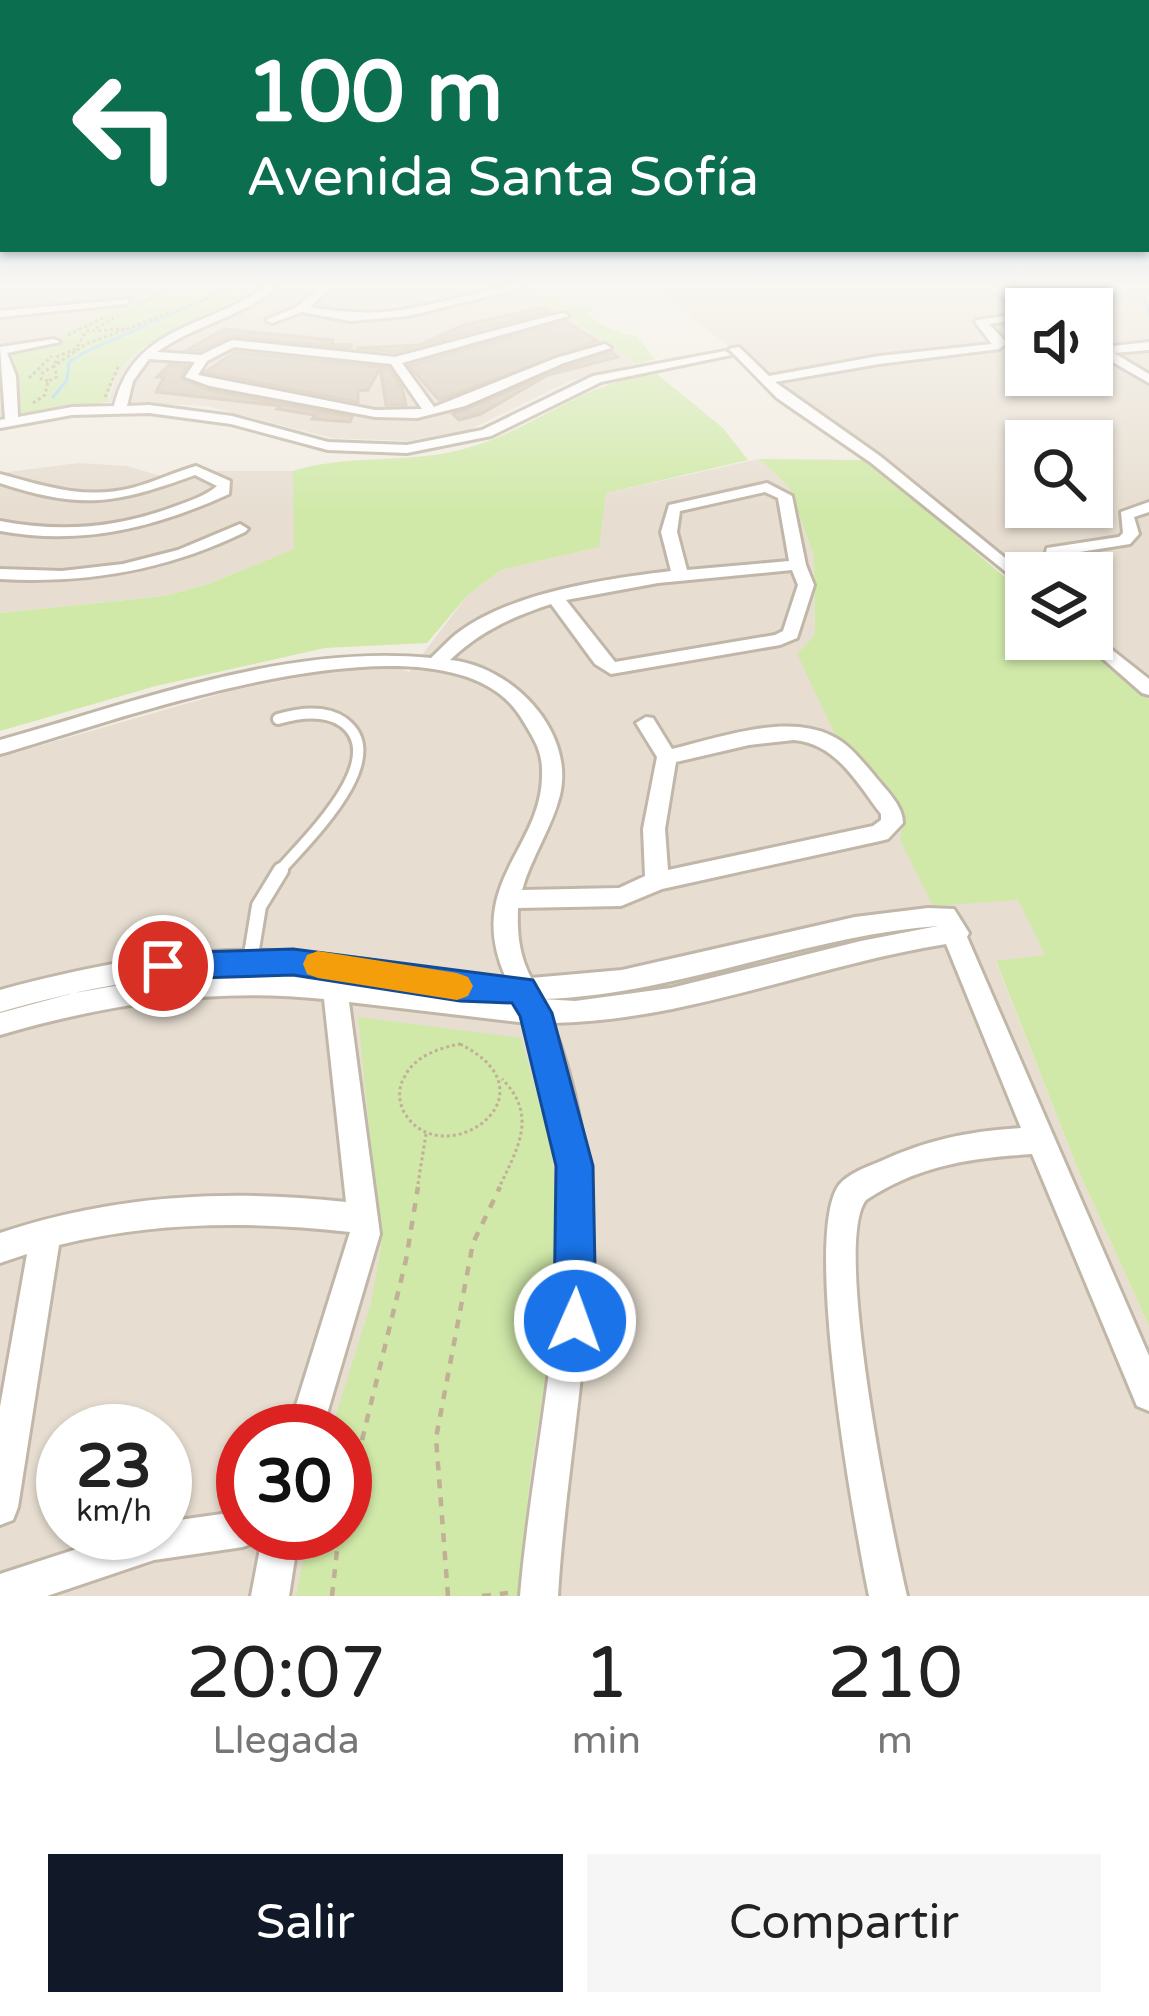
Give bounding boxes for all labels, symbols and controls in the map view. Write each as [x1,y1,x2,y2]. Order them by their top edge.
text: 100 m [246,43,503,144]
icon: left [48,48,204,204]
text: Avenida Santa Sofía [246,145,759,210]
map controls [1005,288,1113,660]
button: sound [1005,288,1113,396]
button: search [1005,420,1113,528]
button: layers [1005,552,1113,660]
pin [112,915,214,1017]
icon: arrive [130,933,196,999]
position arrow [512,1258,638,1384]
speed limit sign: 30 [216,1404,372,1560]
text: 23 [76,1431,152,1503]
text: km/h [76,1493,152,1530]
text: 20:07 [186,1631,386,1718]
text: 1 [584,1631,629,1718]
text: 210 [827,1631,963,1718]
text: Llegada [212,1717,360,1764]
text: min [572,1717,641,1764]
text: m [877,1717,913,1764]
button: Salir [48,1854,563,1992]
button: Compartir [587,1854,1101,1992]

